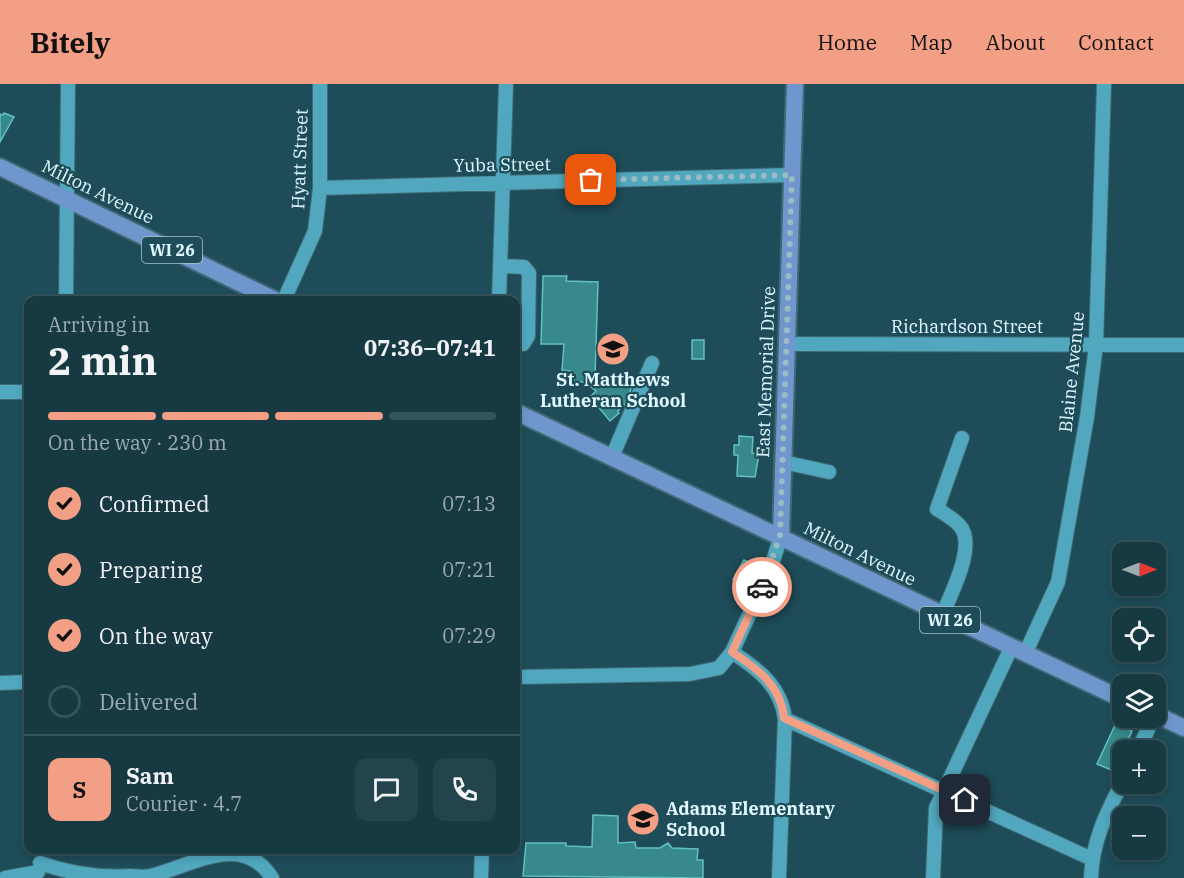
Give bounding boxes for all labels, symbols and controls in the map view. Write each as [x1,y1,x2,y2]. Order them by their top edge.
text: Bitely [30,24,111,61]
text: Home [817,28,877,56]
text: Map [910,28,953,56]
text: About [986,28,1045,56]
text: Contact [1078,28,1154,56]
street label: Hyatt Street [286,108,313,210]
street label: Yuba Street [453,152,551,177]
street label: Milton Avenue [38,154,158,229]
pin [565,154,616,205]
icon: bag [574,163,607,196]
road number: WI 26 [142,237,202,263]
street label: East Memorial Drive [751,286,780,458]
street label: Blaine Avenue [1054,310,1089,434]
text: Arriving in [48,311,150,338]
street label: Richardson Street [891,315,1043,338]
school or university icon: St. Matthews Lutheran School [595,331,631,367]
text: 07:36–07:41 [364,333,496,362]
text: 2 min [48,335,157,386]
place label: St. Matthews Lutheran School [540,368,686,412]
text: On the way · 230 m [48,429,227,456]
icon: check [48,487,81,520]
text: Confirmed [99,489,210,518]
text: 07:13 [442,490,496,517]
street label: Milton Avenue [800,516,920,591]
north arrow [1112,542,1166,596]
map controls [1112,542,1166,860]
icon: check [48,553,81,586]
text: Preparing [99,555,203,584]
text: 07:21 [442,556,496,583]
courier [732,557,792,617]
icon: car [746,571,779,604]
road number: WI 26 [920,607,980,633]
button: locate [1112,608,1166,662]
icon: check [48,619,81,652]
text: On the way [99,621,213,650]
text: 07:29 [442,622,496,649]
button: layers [1112,674,1166,728]
text: Delivered [99,687,198,716]
button: + [1112,740,1166,794]
button: chat [355,758,418,821]
button: phone [433,758,496,821]
text: Sam [126,761,174,790]
pin [939,774,990,825]
text: S [73,775,86,804]
icon: home [948,783,981,816]
text: Courier · 4.7 [126,790,242,817]
place label: Adams Elementary School [666,797,836,841]
school or university icon: Adams Elementary School [625,801,661,837]
button: − [1112,806,1166,860]

